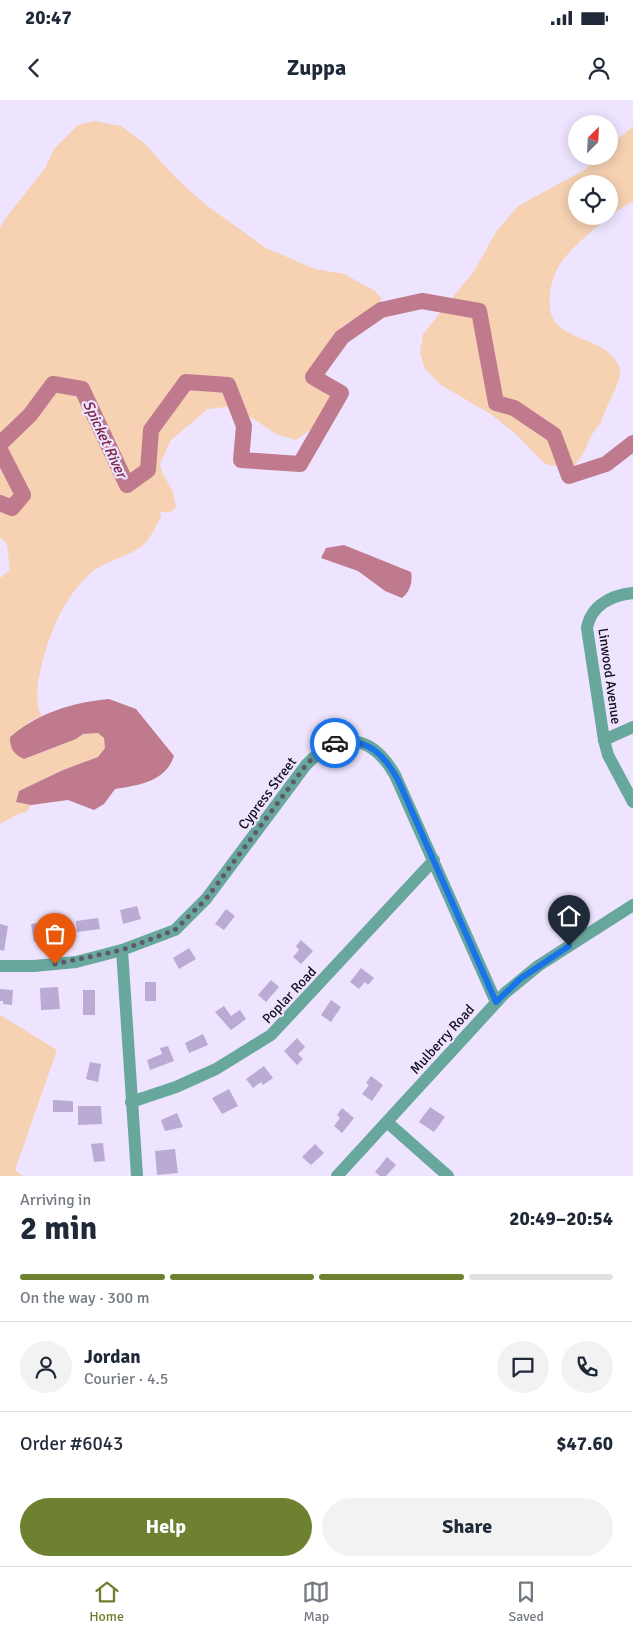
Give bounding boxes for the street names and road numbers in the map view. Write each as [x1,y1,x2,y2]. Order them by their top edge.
street label: Linwood Avenue [594,627,625,725]
street label: Cypress Street [235,754,300,833]
street label: Poplar Road [259,963,320,1027]
street label: Mulberry Road [407,1001,478,1078]

